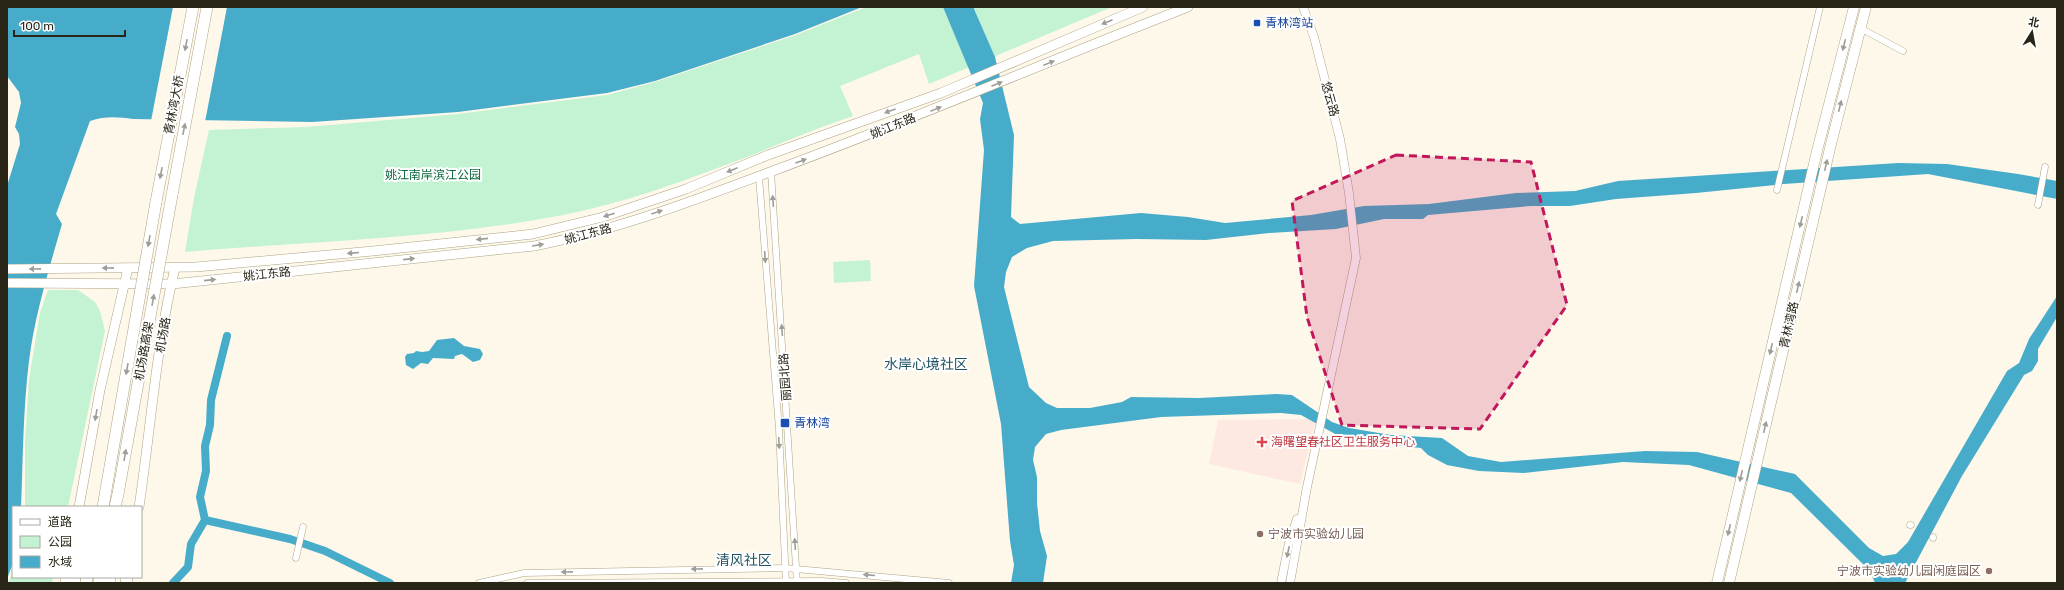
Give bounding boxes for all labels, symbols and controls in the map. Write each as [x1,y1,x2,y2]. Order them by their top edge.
scale bar [14,12,125,38]
north arrow [2012,12,2052,52]
text: 北 [2027,15,2040,30]
place label: 青林湾站 [1265,16,1313,30]
marker: 青林湾站 [1252,18,1262,28]
text: 100 m [20,19,54,33]
one-way arrow [1101,19,1112,25]
one-way arrow [182,39,188,51]
one-way arrow [1841,39,1847,51]
one-way arrow [1043,60,1054,66]
street label: 青林湾大桥 [161,74,187,136]
street label: 悠云路 [1319,80,1341,118]
one-way arrow [992,81,1004,87]
one-way arrow [1837,100,1843,112]
one-way arrow [930,105,942,111]
one-way arrow [883,109,895,115]
street label: 姚江东路 [868,111,918,141]
one-way arrow [182,123,188,136]
one-way arrow [796,157,808,163]
one-way arrow [1823,158,1829,171]
one-way arrow [158,167,164,179]
park label: 姚江南岸滨江公园 [385,168,481,182]
one-way arrow [725,168,737,174]
one-way arrow [769,195,776,207]
one-way arrow [651,209,663,215]
one-way arrow [603,212,615,218]
one-way arrow [1798,216,1804,228]
street label: 姚江东路 [563,221,613,247]
one-way arrow [146,234,152,247]
one-way arrow [476,236,488,243]
one-way arrow [532,242,545,248]
one-way arrow [347,250,359,256]
one-way arrow [762,251,769,263]
one-way arrow [403,255,415,262]
one-way arrow [101,265,114,271]
street label: 姚江东路 [242,265,292,283]
one-way arrow [28,266,41,272]
one-way arrow [204,277,216,283]
one-way arrow [1795,280,1801,293]
one-way arrow [151,294,157,306]
street label: 青林湾路 [1777,300,1801,350]
street label: 机场路 [153,316,173,354]
street label: 机场路高架 [132,320,156,382]
one-way arrow [778,324,785,336]
one-way arrow [1768,342,1774,355]
street label: 丽园北路 [776,353,794,401]
district label: 水岸心境社区 [884,356,968,373]
one-way arrow [123,362,129,375]
one-way arrow [92,409,98,422]
place label: 青林湾 [794,416,830,430]
marker: 青林湾 [779,417,791,429]
one-way arrow [1763,421,1769,433]
place label: 海曙望春社区卫生服务中心 [1271,435,1415,449]
marker: 海曙望春社区卫生服务中心 [1256,436,1268,448]
one-way arrow [776,437,783,449]
one-way arrow [123,449,129,461]
one-way arrow [1738,470,1744,482]
legend [12,506,142,578]
text: 道路 [48,515,72,529]
one-way arrow [1725,524,1731,536]
place label: 宁波市实验幼儿园 [1268,527,1364,541]
marker: 宁波市实验幼儿园 [1255,529,1265,539]
text: 公园 [48,535,72,549]
one-way arrow [792,537,798,550]
one-way arrow [1284,545,1290,558]
district label: 清风社区 [716,552,772,569]
text: 水域 [48,555,72,569]
place label: 宁波市实验幼儿园闲庭园区 [1837,564,1981,578]
one-way arrow [690,566,703,572]
marker: 宁波市实验幼儿园闲庭园区 [1984,566,1994,576]
one-way arrow [560,569,573,575]
one-way arrow [863,572,875,579]

